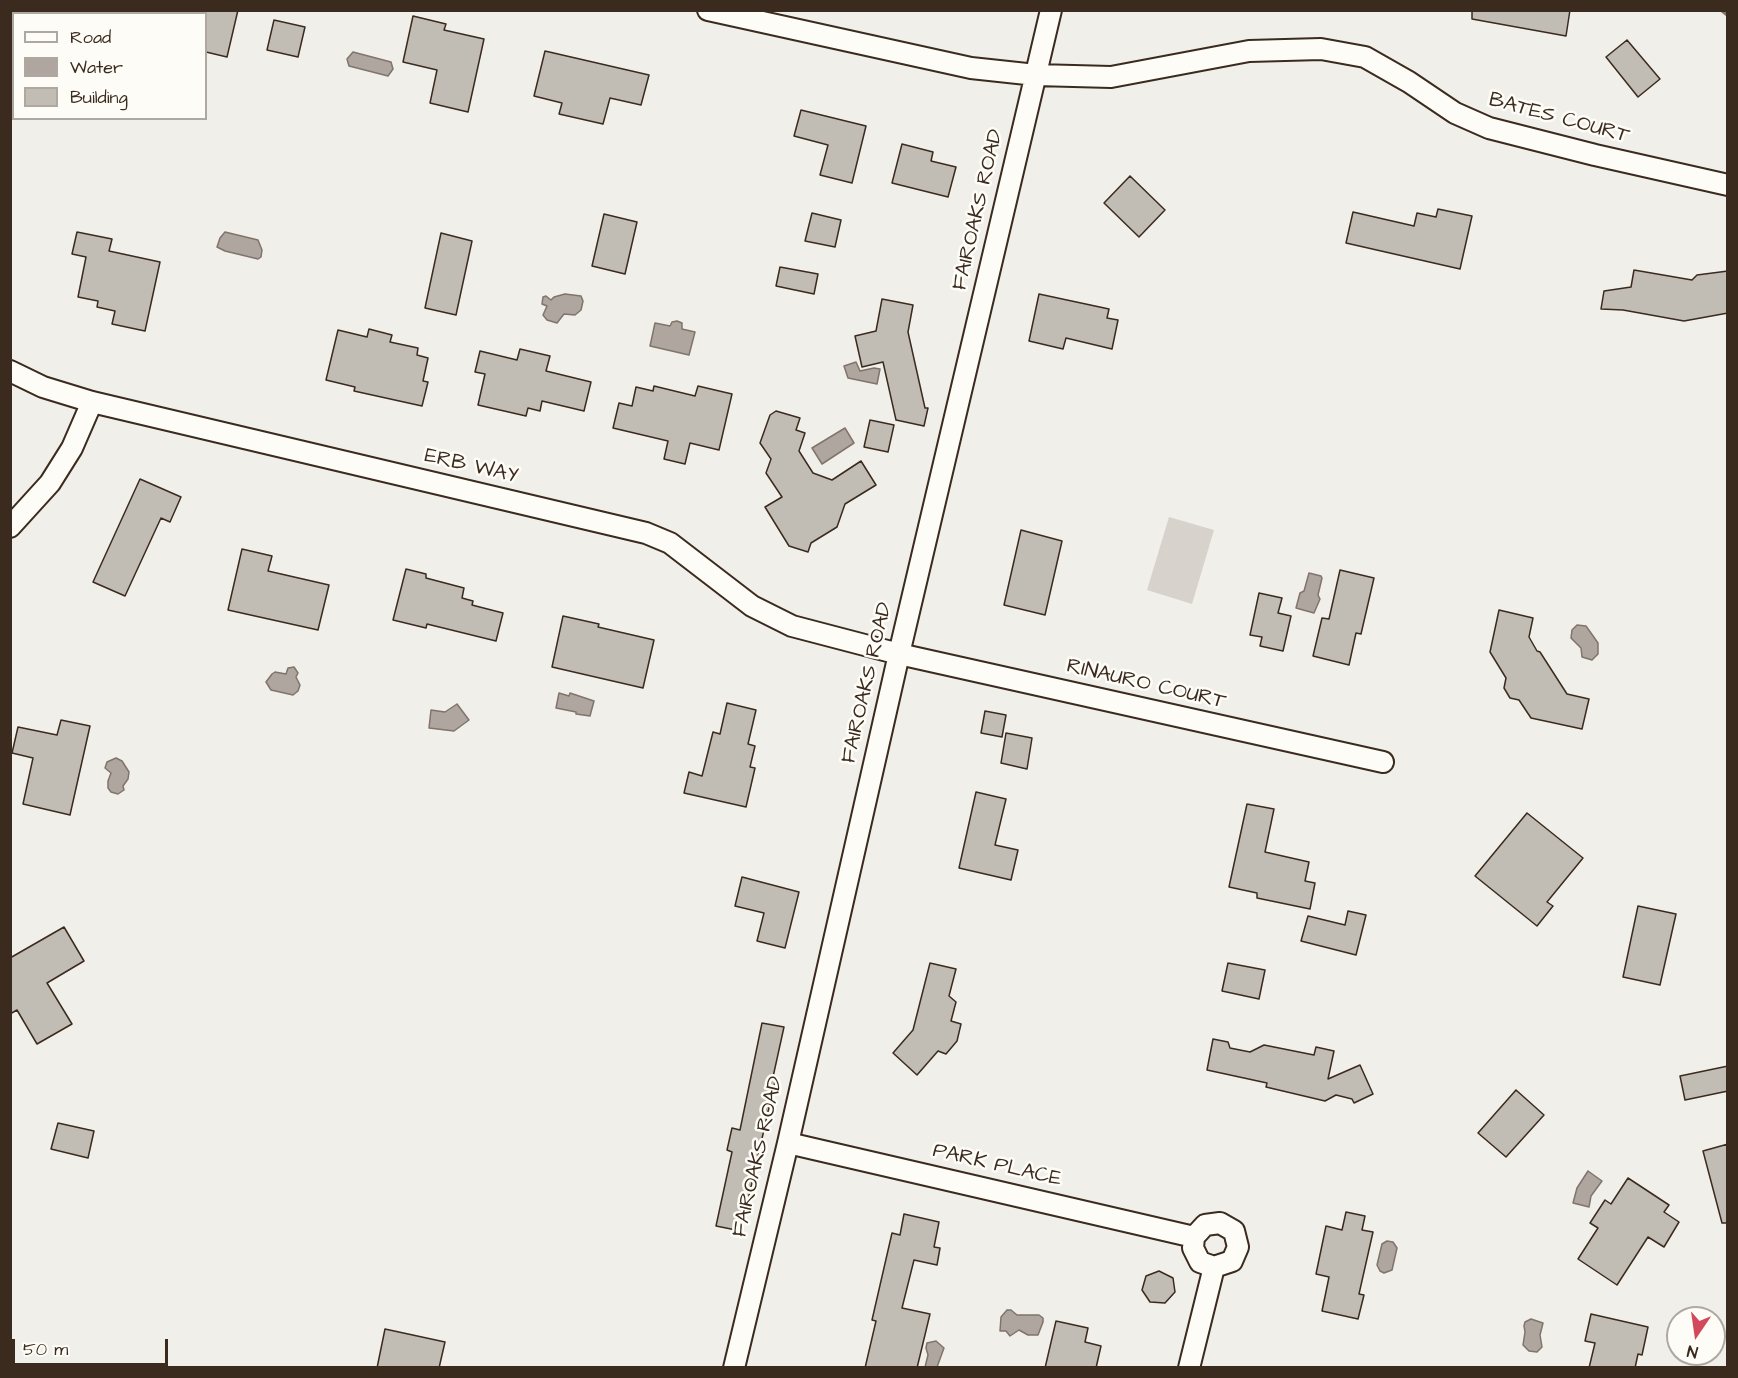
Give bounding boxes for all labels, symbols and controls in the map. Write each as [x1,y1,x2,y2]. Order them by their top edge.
legend [12,12,207,120]
text: Road [70,25,111,50]
text: Water [70,55,123,80]
text: Building [70,85,128,110]
street label: BATES COURT [1486,88,1632,150]
street label: FAIROAKS ROAD [948,127,1010,293]
street label: ERB WAY [422,444,520,490]
street label: FAIROAKS ROAD [837,600,899,766]
street label: RINAURO COURT [1064,654,1228,716]
street label: FAIROAKS ROAD [728,1074,790,1240]
street label: PARK PLACE [930,1139,1064,1193]
north arrow [1666,1306,1726,1366]
scale bar [15,1327,171,1365]
text: 50 m [23,1337,68,1362]
text: N [1685,1340,1700,1363]

